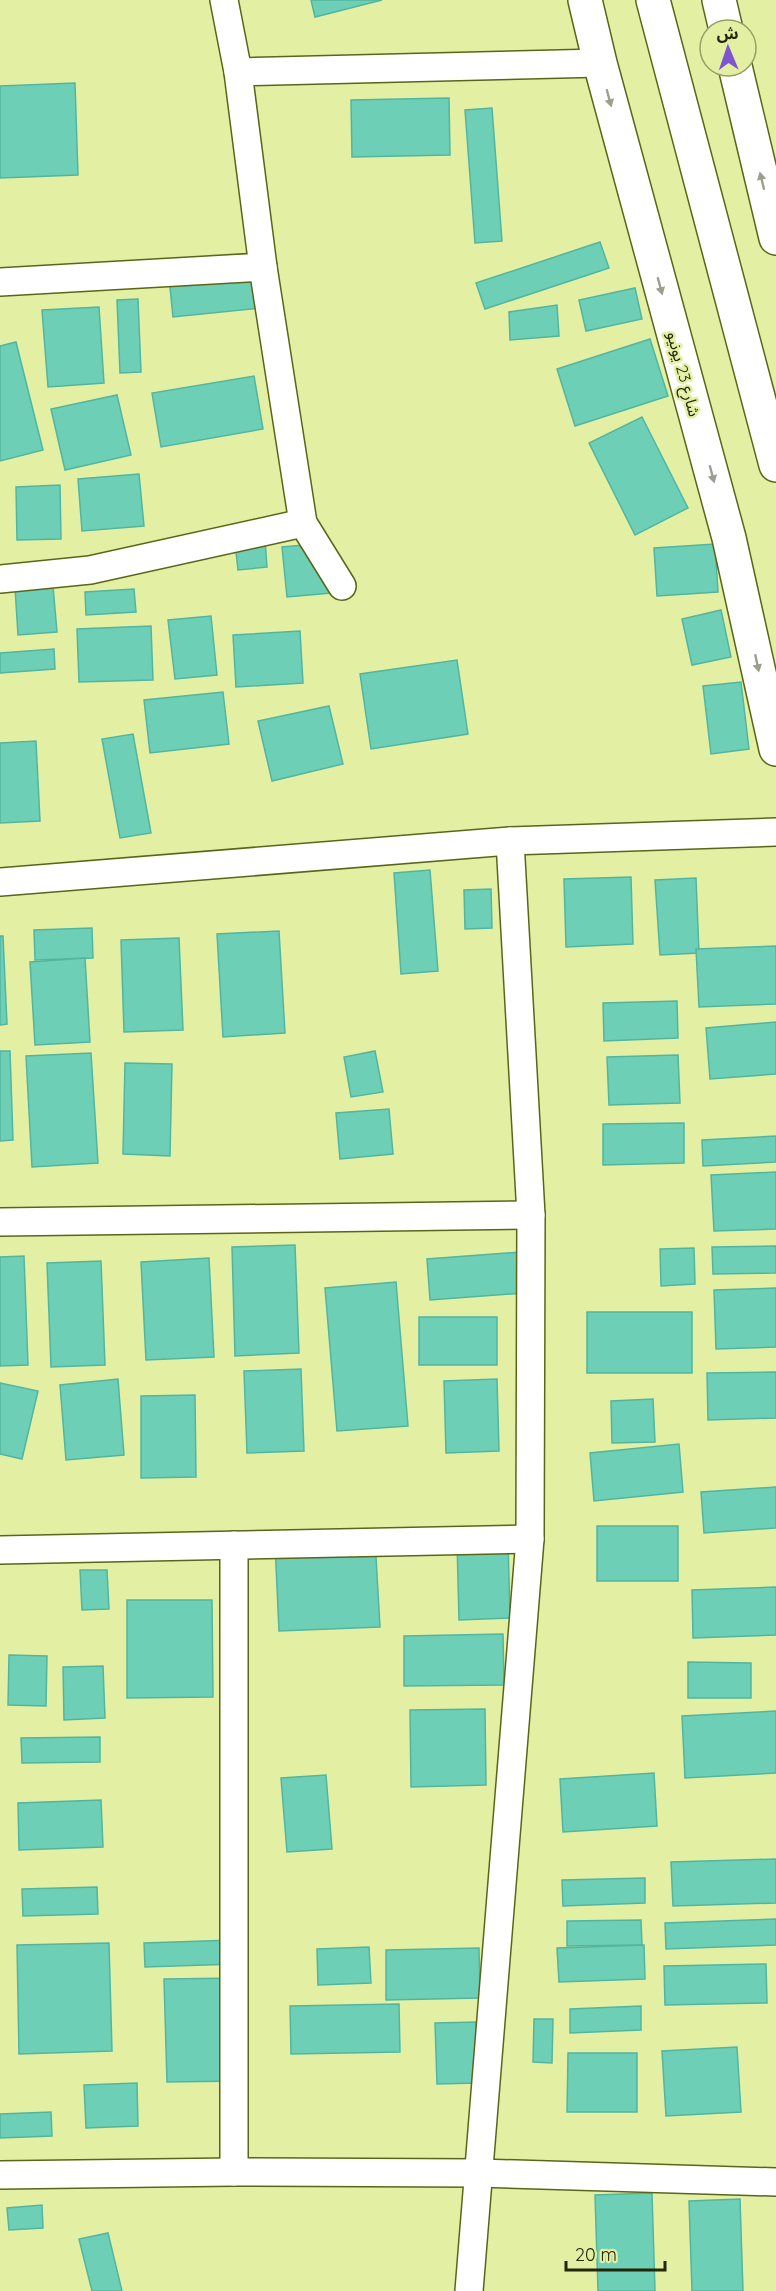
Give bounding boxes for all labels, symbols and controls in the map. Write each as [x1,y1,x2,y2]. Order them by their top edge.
north arrow [698,18,758,78]
text: ش [716,23,739,43]
one-way arrow [605,89,614,107]
one-way arrow [757,172,767,191]
one-way arrow [656,276,666,295]
street label: شارع 23 يونيو [660,329,705,420]
one-way arrow [708,465,717,483]
one-way arrow [753,654,762,673]
scale bar [566,2234,665,2272]
text: 20 m [575,2243,617,2266]

